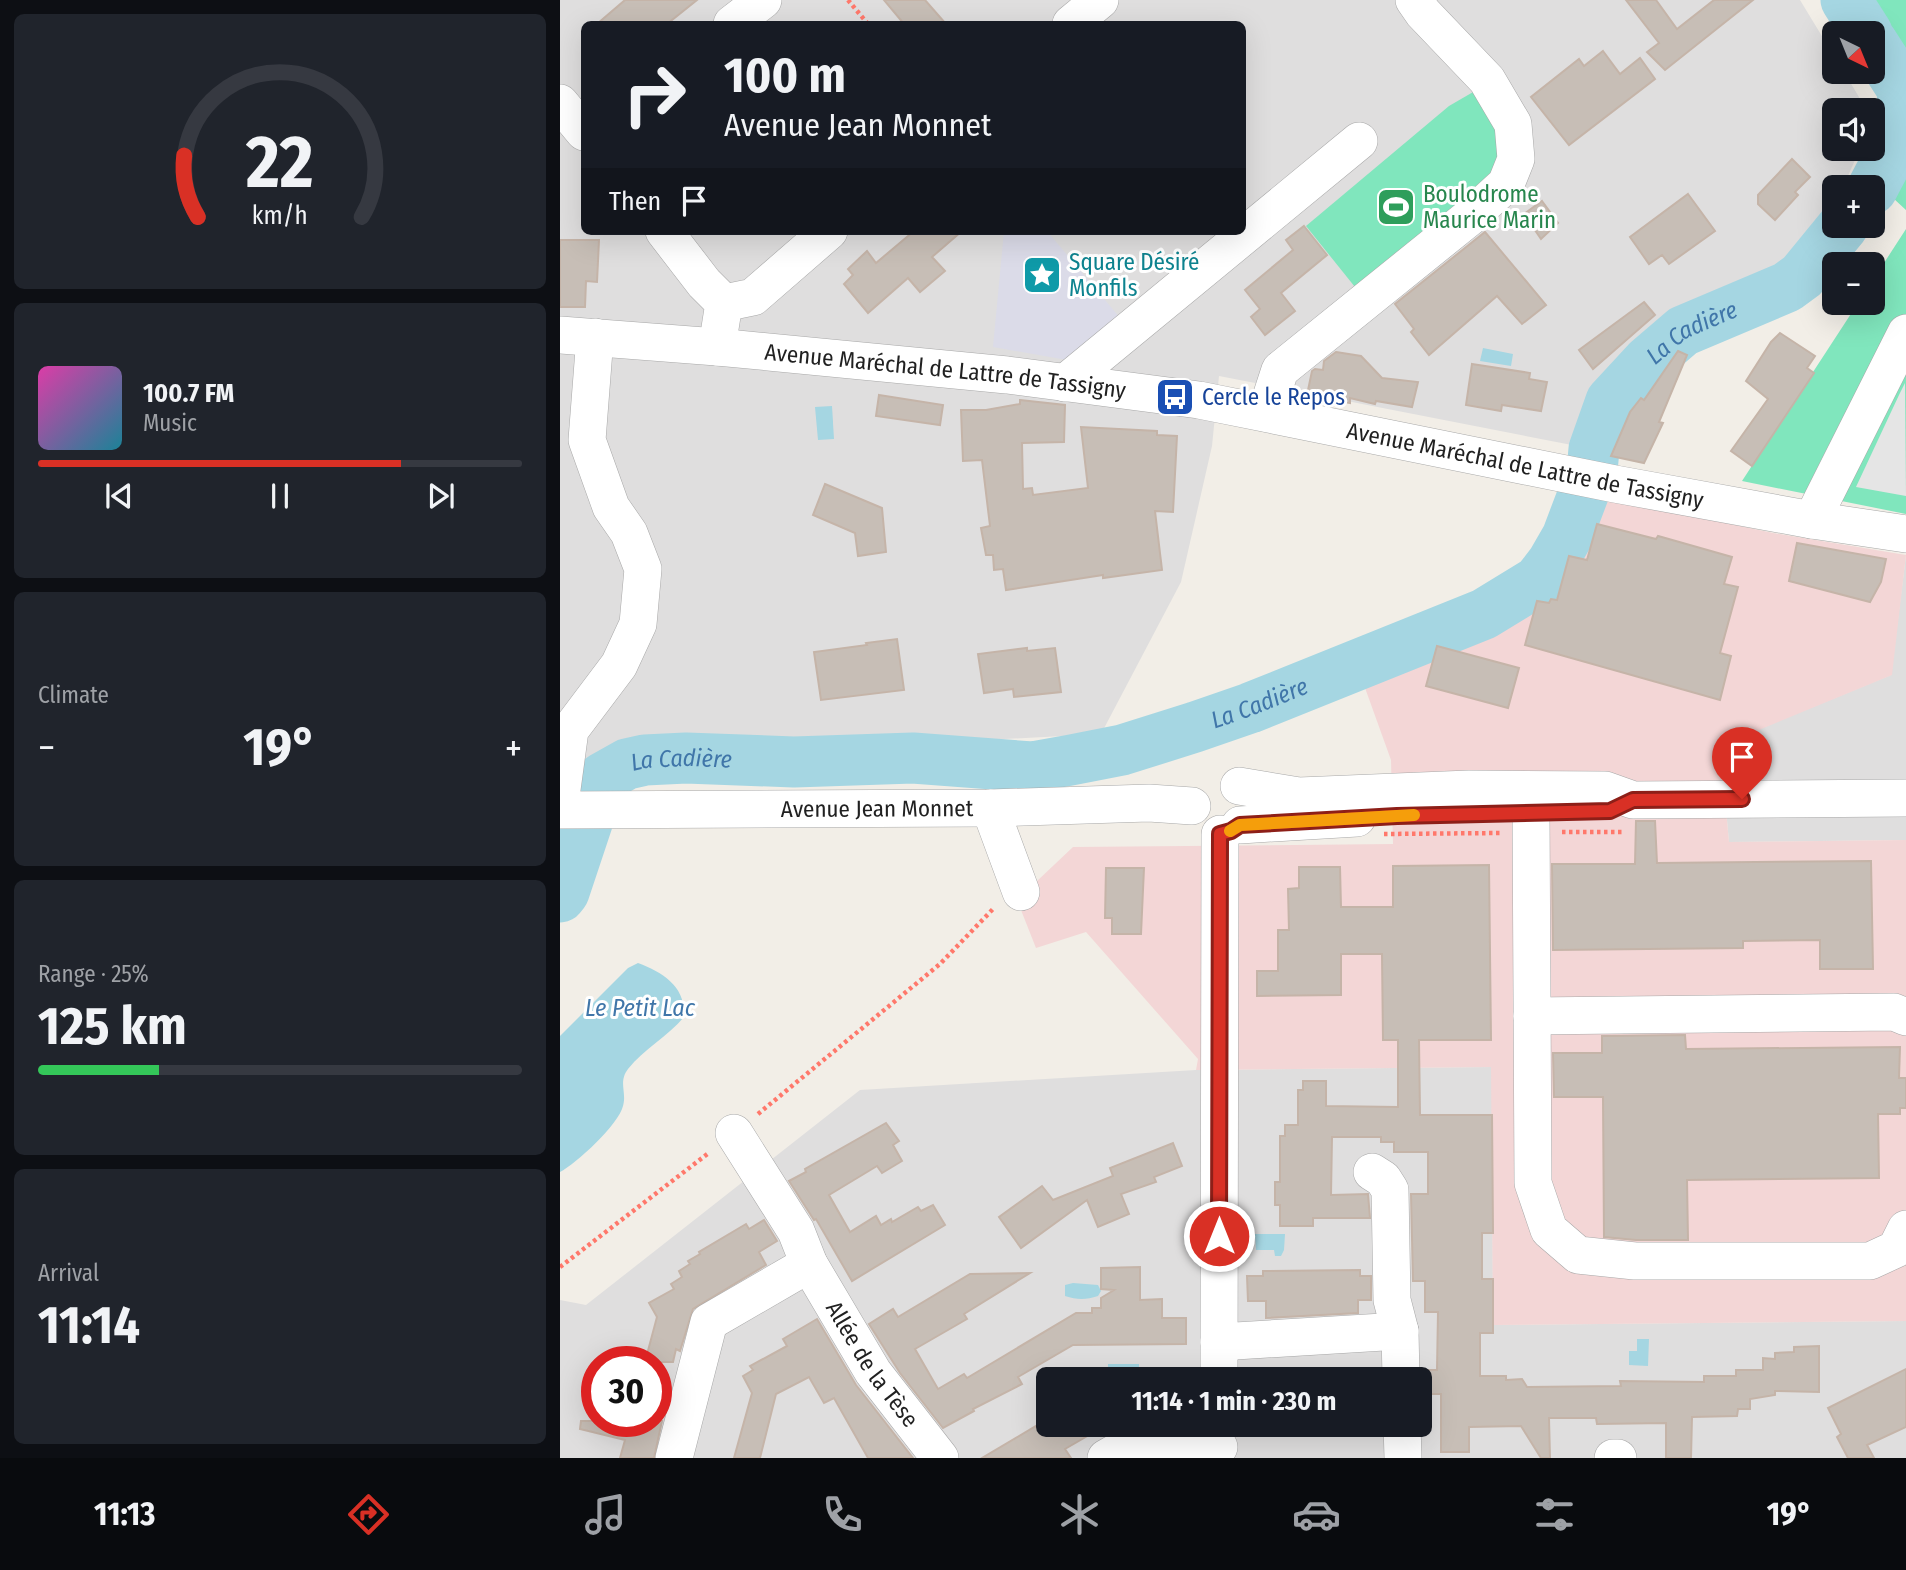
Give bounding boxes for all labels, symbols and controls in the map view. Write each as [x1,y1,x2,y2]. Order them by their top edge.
north arrow [1822,21,1885,84]
map controls [1822,21,1885,315]
text: 100 m [724,46,846,105]
icon: right [609,49,700,140]
button: sound [1822,98,1885,161]
text: Avenue Jean Monnet [724,106,992,144]
text: 22 [245,120,314,207]
button: + [1822,175,1885,238]
place label: Boulodrome Maurice Marin [1423,180,1556,234]
icon: arrive [675,182,713,220]
text: Then [609,186,661,217]
sports icon: Boulodrome Maurice Marin [1375,186,1417,228]
text: km/h [252,201,308,231]
place label: Square Désiré Monfils [1069,248,1199,302]
button: − [1822,252,1885,315]
place icon: Square Désiré Monfils [1021,254,1063,296]
water label: La Cadière [1641,296,1742,370]
street label: Avenue Maréchal de Lattre de Tassigny [763,338,1128,404]
bus stop icon: Cercle le Repos [1154,376,1196,418]
text: 100.7 FM [143,378,234,409]
place label: Cercle le Repos [1202,383,1345,411]
text: Music [143,409,197,437]
street label: Avenue Maréchal de Lattre de Tassigny [1344,416,1707,514]
icon: previous [100,477,138,515]
icon: pause [261,477,299,515]
icon: next [422,477,460,515]
water label: La Cadière [1207,672,1312,734]
text: Climate [38,681,109,709]
text: 19° [243,716,317,779]
text: − [38,725,55,771]
text: + [505,725,522,771]
pin [1712,727,1772,799]
icon: arrive [1723,738,1761,776]
water label: La Cadière [628,744,733,777]
street label: Avenue Jean Monnet [781,794,974,823]
text: Range · 25% [38,960,149,988]
water label: Le Petit Lac [585,994,696,1022]
text: 125 km [38,995,187,1058]
position arrow [1182,1199,1256,1273]
text: Arrival [38,1259,99,1287]
text: 11:14 [38,1294,140,1357]
street label: Allée de la Tèse [820,1296,925,1433]
speed limit sign: 30 [581,1346,672,1437]
text: 11:14 · 1 min · 230 m [1132,1386,1336,1417]
icon: directions [344,1490,393,1539]
icon: music [581,1490,630,1539]
icon: phone [818,1490,867,1539]
icon: climate [1055,1490,1104,1539]
icon: car [1292,1490,1341,1539]
icon: filters [1530,1490,1579,1539]
text: 11:13 [94,1495,156,1533]
text: 19° [1767,1495,1812,1533]

